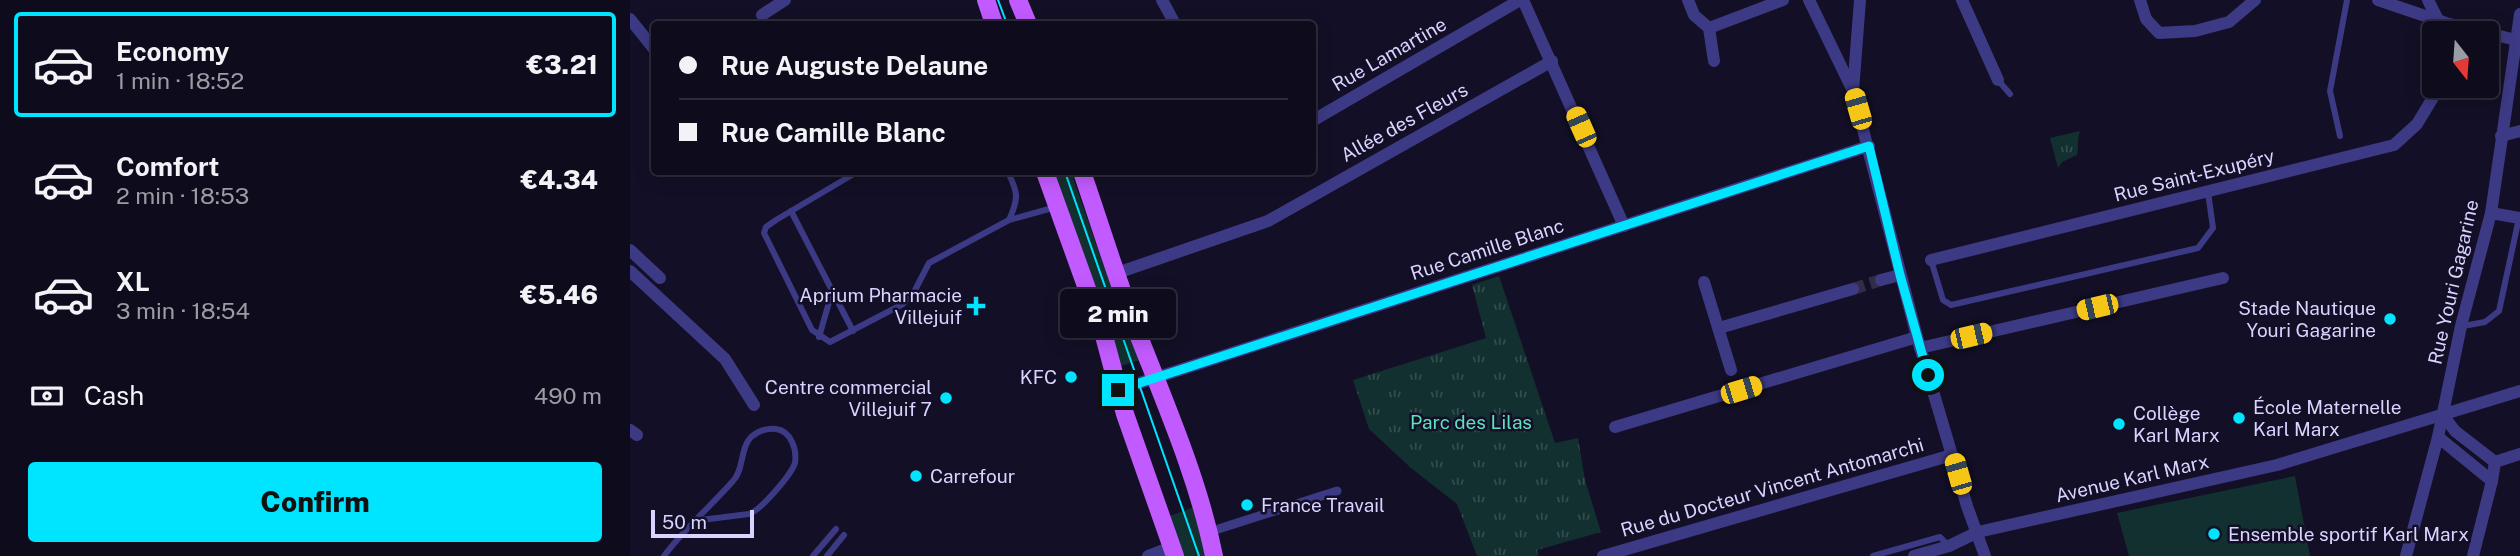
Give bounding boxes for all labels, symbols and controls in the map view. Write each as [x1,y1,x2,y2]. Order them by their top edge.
street label: Rue Lamartine [1328,12,1450,96]
north arrow [2422,21,2499,98]
map controls [2422,21,2499,98]
icon: car [32,33,95,96]
text: Economy [116,36,229,67]
text: €3.21 [526,49,598,80]
text: Rue Auguste Delaune [721,50,988,81]
text: 1 min · 18:52 [116,67,244,94]
street label: Allée des Fleurs [1337,78,1471,166]
car [1843,86,1874,132]
car [1563,104,1600,150]
text: Rue Camille Blanc [721,117,946,148]
street label: Rue Saint-Exupéry [2111,144,2277,206]
icon: car [32,148,95,211]
text: Comfort [116,151,219,182]
text: €4.34 [521,164,598,195]
text: 2 min · 18:53 [116,182,249,209]
street label: Rue Youri Gagarine [2423,197,2483,367]
street label: Rue Camille Blanc [1408,214,1566,284]
icon: car [32,263,95,326]
text: XL [116,266,150,297]
text: €5.46 [520,279,598,310]
place label: Aprium Pharmacie Villejuif [799,284,962,328]
callout: 2 min [1060,288,1176,338]
car [2075,292,2120,322]
text: 3 min · 18:54 [116,297,250,324]
place label: Stade Nautique Youri Gagarine [2238,297,2376,341]
marker: Aprium Pharmacie Villejuif [968,298,984,314]
text: 2 min [1087,300,1149,327]
marker: Stade Nautique Youri Gagarine [2382,311,2398,327]
car [1949,321,1994,351]
route start [1912,359,1944,391]
place label: KFC [1020,366,1057,388]
marker: KFC [1063,369,1079,385]
route end [1102,374,1134,406]
car [1718,374,1765,406]
place label: Centre commercial Villejuif 7 [765,376,932,420]
icon: cash [28,377,66,415]
text: Cash [84,380,144,411]
text: 490 m [534,382,602,409]
marker: Centre commercial Villejuif 7 [938,390,954,406]
place label: École Maternelle Karl Marx [2253,396,2402,440]
place label: Collège Karl Marx [2133,402,2220,446]
marker: École Maternelle Karl Marx [2231,410,2247,426]
park label: Parc des Lilas [1410,411,1532,433]
marker: Collège Karl Marx [2111,416,2127,432]
street label: Rue du Docteur Vincent Antomarchi [1618,433,1926,541]
street label: Avenue Karl Marx [2053,450,2211,506]
car [1943,451,1974,497]
button: Confirm [28,462,602,542]
place label: Carrefour [930,465,1015,487]
marker: Carrefour [908,468,924,484]
place label: France Travail [1261,494,1385,516]
marker: France Travail [1239,497,1255,513]
scale bar [651,507,754,539]
text: 50 m [662,511,707,533]
place label: Ensemble sportif Karl Marx [2228,523,2469,545]
marker: Ensemble sportif Karl Marx [2206,526,2222,542]

